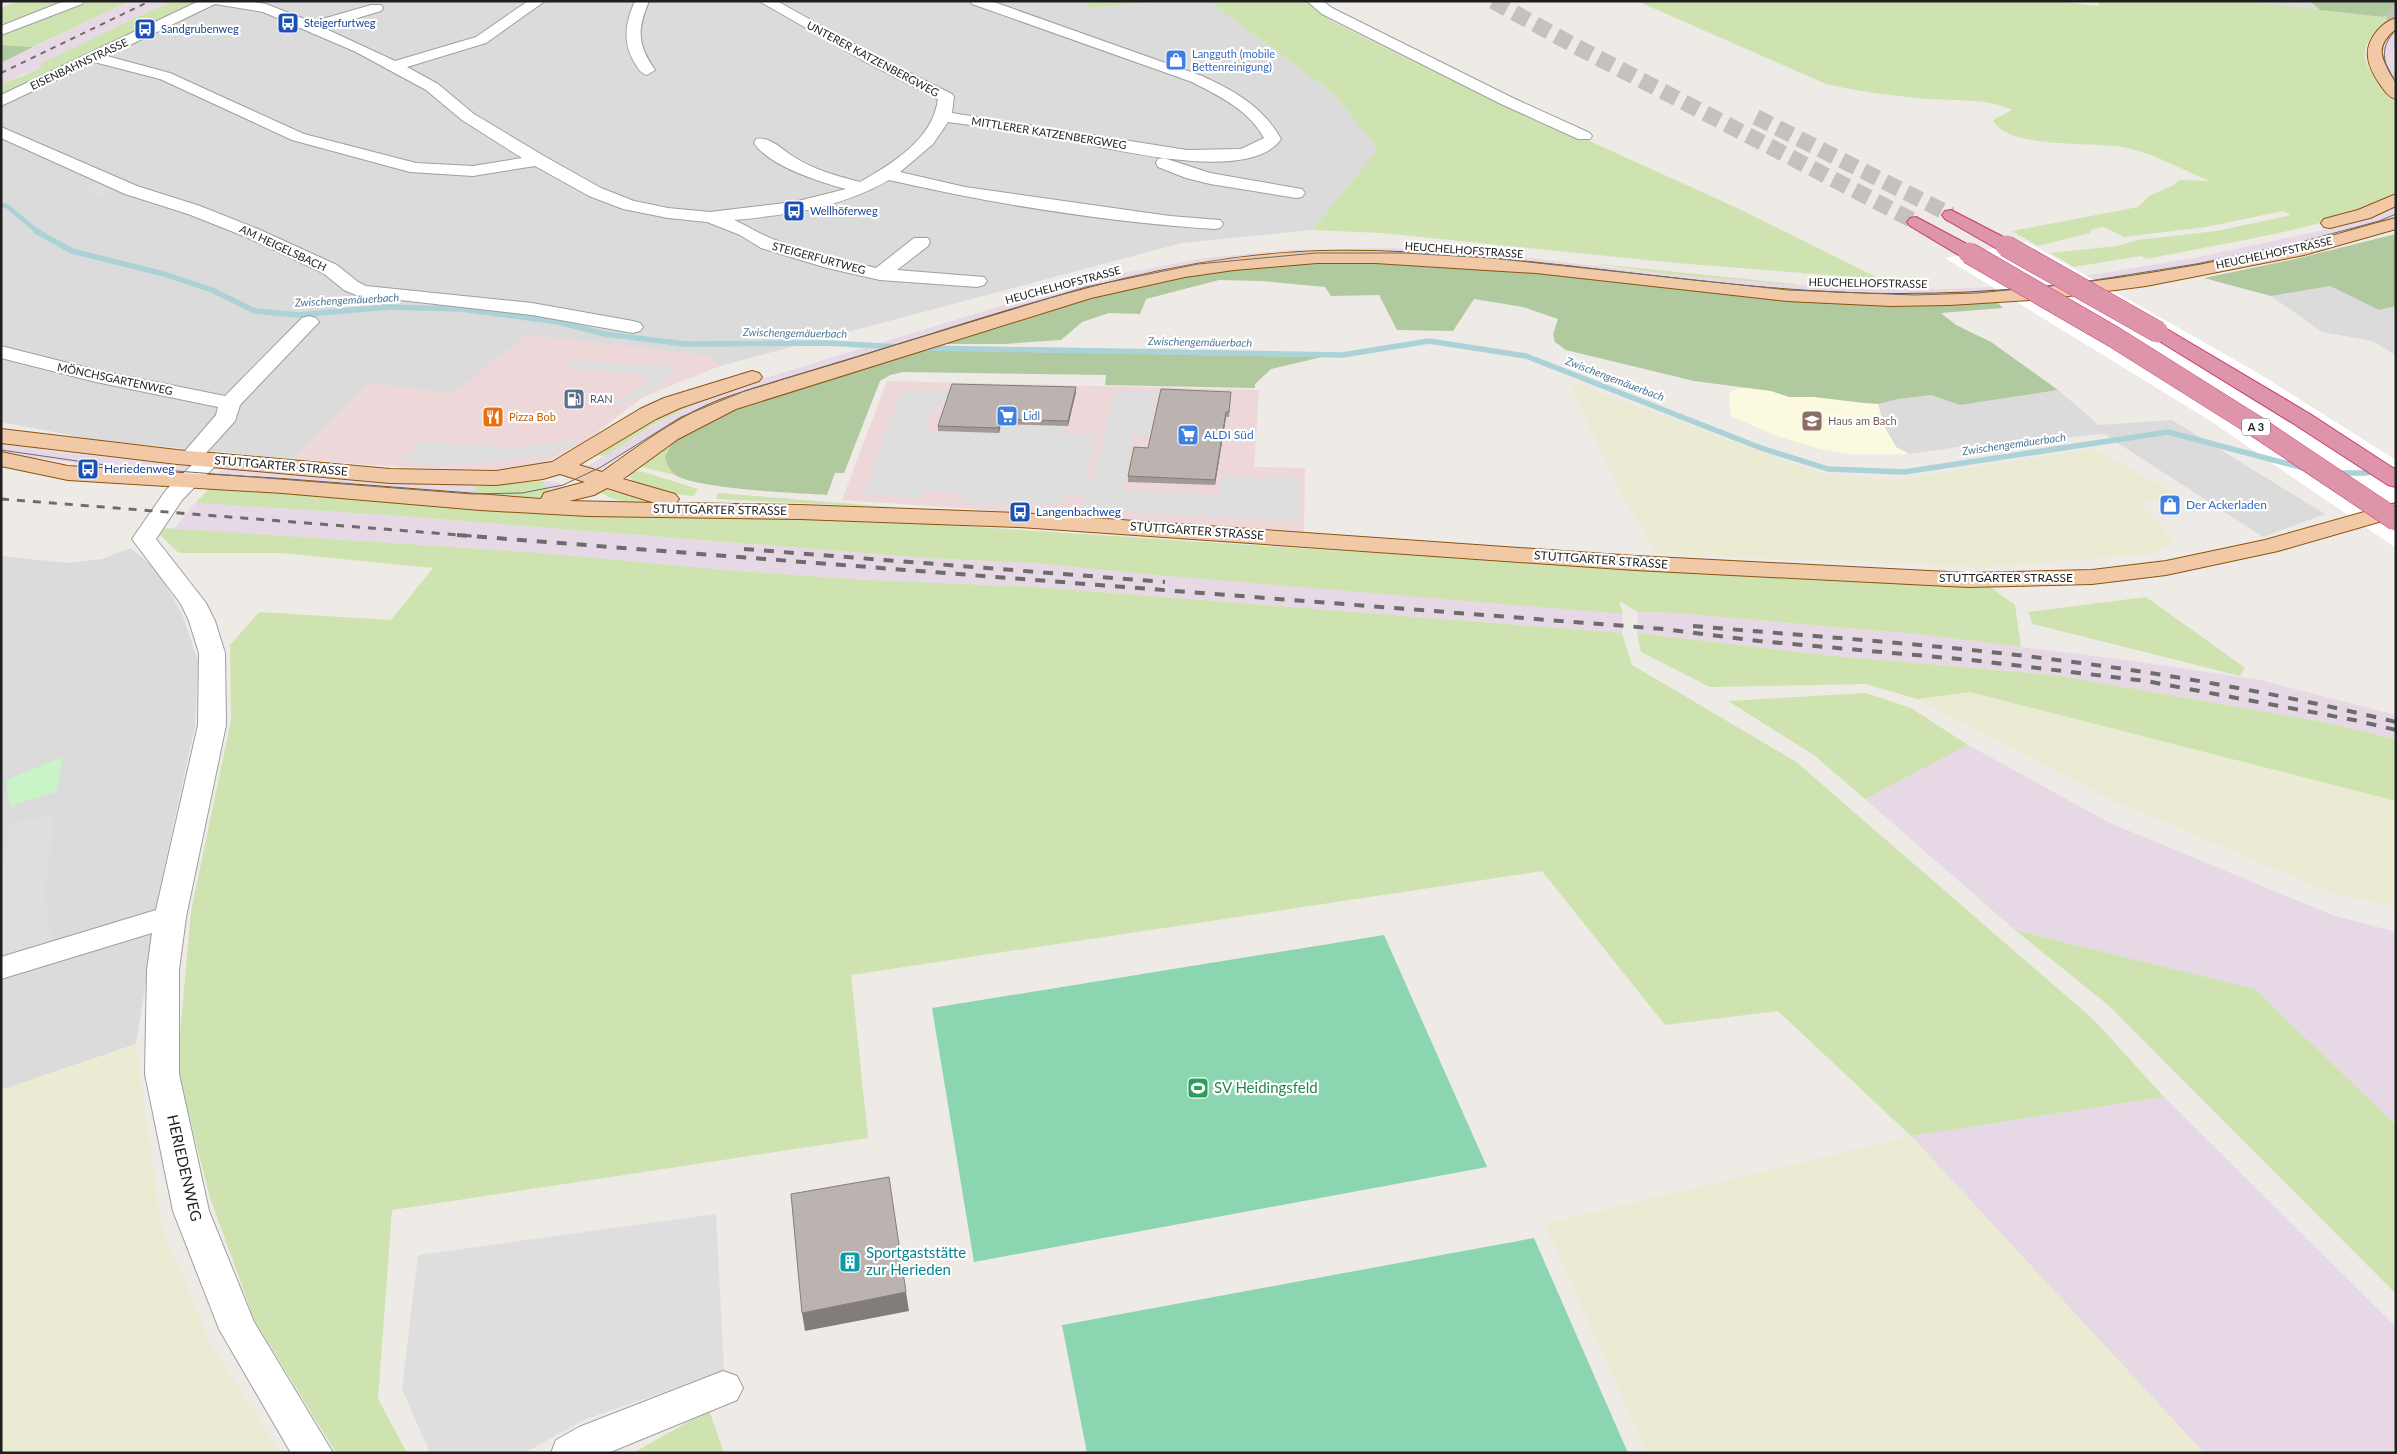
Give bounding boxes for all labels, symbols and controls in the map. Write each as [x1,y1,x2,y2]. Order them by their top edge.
bus stop icon: Steigerfurtweg [276,11,300,35]
place label: Steigerfurtweg [304,16,376,29]
bus stop icon: Sandgrubenweg [133,17,157,41]
street label: UNTERER KATZENBERGWEG [805,18,942,99]
place label: Sandgrubenweg [161,22,239,35]
street label: EISENBAHNSTRASSE [28,35,130,92]
place label: Langguth (mobile Bettenreinigung) [1192,47,1275,73]
shop icon: Langguth (mobile Bettenreinigung) [1164,48,1188,72]
street label: MITTLERER KATZENBERGWEG [971,114,1128,151]
bus stop icon: Wellhöferweg [782,199,806,223]
place label: Wellhöferweg [810,204,878,217]
street label: AM HEIGELSBACH [238,222,329,273]
street label: HEUCHELHOFSTRASSE [2214,234,2333,271]
street label: STEIGERFURTWEG [771,239,867,276]
street label: HEUCHELHOFSTRASSE [1404,239,1524,260]
street label: HEUCHELHOFSTRASSE [1004,263,1122,306]
street label: HEUCHELHOFSTRASSE [1808,275,1928,290]
water label: Zwischengemäuerbach [293,290,400,309]
water label: Zwischengemäuerbach [742,325,848,340]
water label: Zwischengemäuerbach [1147,334,1253,349]
water label: Zwischengemäuerbach [1563,353,1666,403]
street label: MÖNCHSGARTENWEG [56,360,174,397]
fuel station icon: RAN [562,387,586,411]
place label: RAN [590,392,613,405]
supermarket icon: Lidl [995,404,1019,428]
restaurant icon: Pizza Bob [481,405,505,429]
place label: Lidl [1023,409,1040,422]
school or university icon: Haus am Bach [1800,409,1824,433]
place label: Pizza Bob [509,410,556,423]
place label: Haus am Bach [1828,414,1897,427]
road number: A 3 [2242,418,2270,436]
supermarket icon: ALDI Süd [1176,423,1200,447]
place label: ALDI Süd [1204,427,1254,442]
water label: Zwischengemäuerbach [1960,430,2067,457]
street label: STUTTGARTER STRASSE [214,452,349,479]
bus stop icon: Heriedenweg [76,457,100,481]
place label: Heriedenweg [104,461,175,476]
shop icon: Der Ackerladen [2158,493,2182,517]
place label: Der Ackerladen [2186,497,2267,512]
bus stop icon: Langenbachweg [1008,500,1032,524]
street label: STUTTGARTER STRASSE [653,501,787,518]
place label: Langenbachweg [1036,504,1121,519]
street label: STUTTGARTER STRASSE [1130,518,1264,543]
street label: STUTTGARTER STRASSE [1534,547,1668,572]
street label: STUTTGARTER STRASSE [1939,570,2073,585]
sports icon: SV Heidingsfeld [1186,1076,1210,1100]
place label: SV Heidingsfeld [1214,1078,1318,1096]
street label: HERIEDENWEG [164,1113,206,1223]
place label: Sportgaststätte zur Herieden [866,1243,966,1278]
building icon: Sportgaststätte zur Herieden [838,1250,862,1274]

